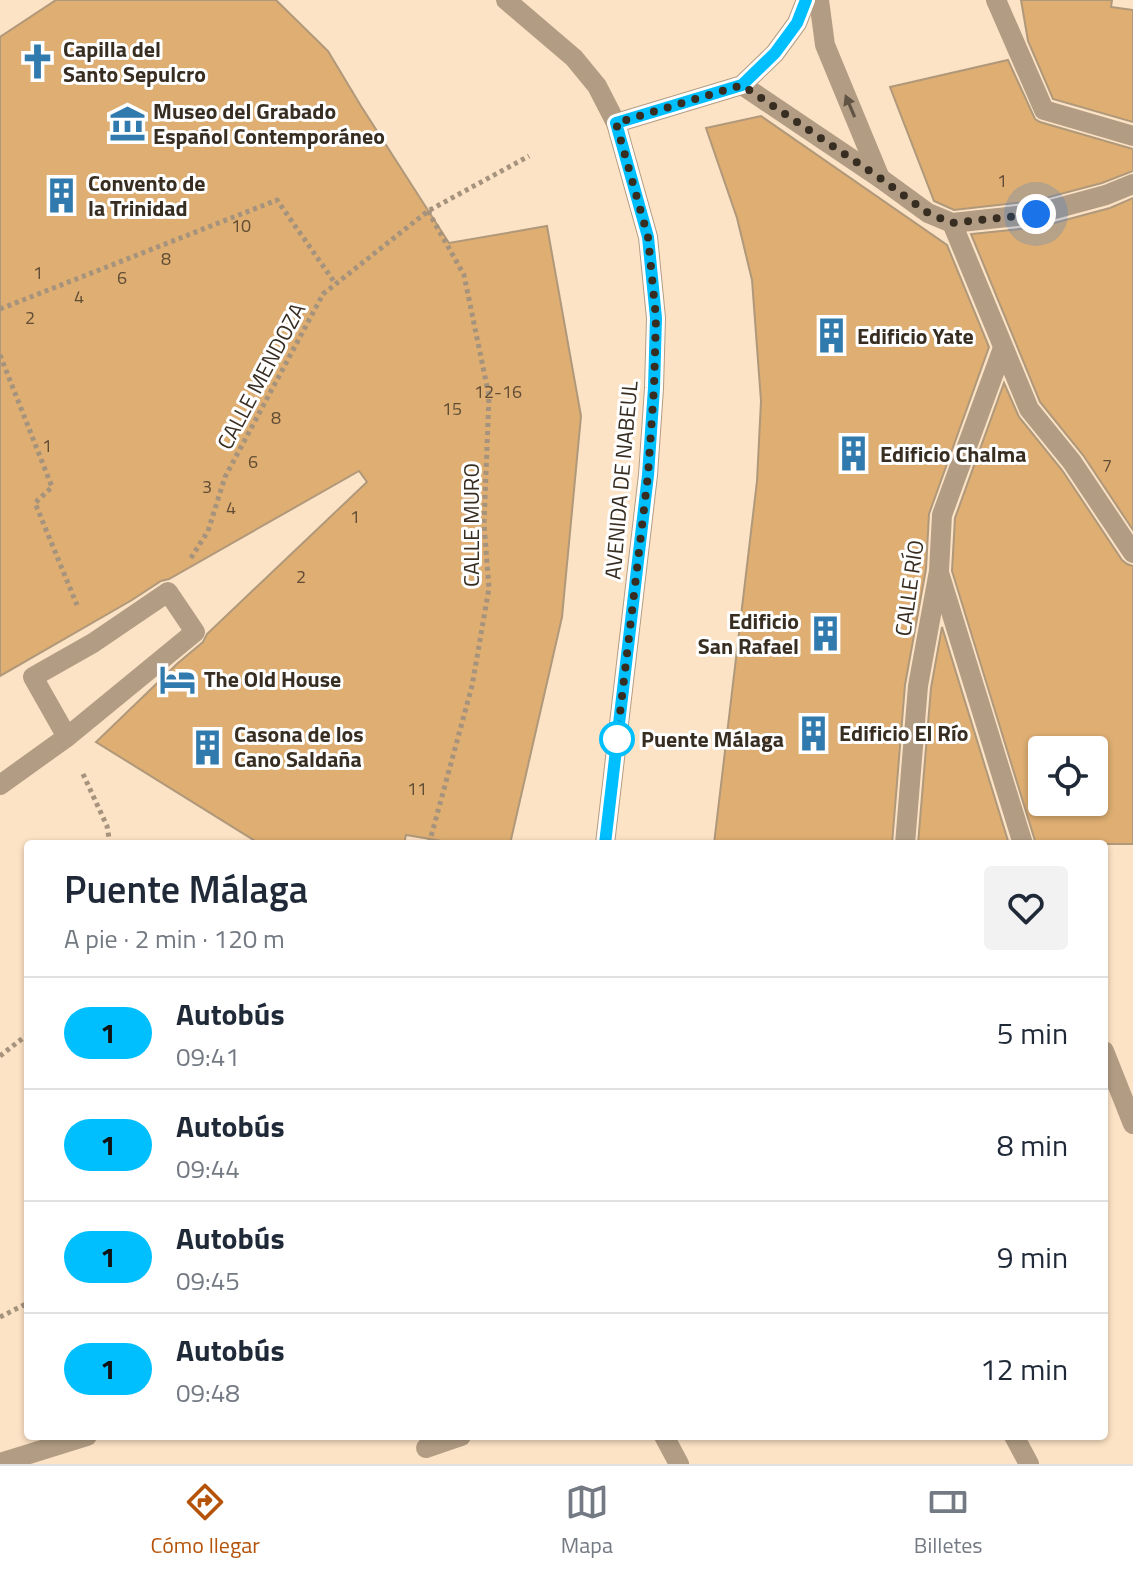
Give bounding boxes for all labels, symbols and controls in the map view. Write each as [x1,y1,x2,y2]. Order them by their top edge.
place label: Capilla del Santo Sepulcro [63,32,206,91]
church icon: Capilla del Santo Sepulcro [18,43,56,81]
place label: Museo del Grabado Español Contemporáneo [153,94,385,153]
one-way arrow [844,94,857,118]
museum icon: Museo del Grabado Español Contemporáneo [108,105,146,143]
place label: Convento de la Trinidad [88,166,206,225]
house number: 1 [997,167,1007,194]
building icon: Convento de la Trinidad [43,177,81,215]
your location [1016,194,1056,234]
house number: 10 [231,212,251,239]
house number: 8 [161,245,171,272]
house number: 1 [33,259,43,286]
house number: 6 [117,264,127,291]
house number: 4 [74,283,84,310]
street label: CALLE MENDOZA [208,296,314,456]
house number: 2 [25,304,35,331]
building icon: Edificio Yate [812,317,850,355]
place label: Edificio Yate [857,319,974,353]
house number: 12-16 [474,378,522,405]
street label: AVENIDA DE NABEUL [595,379,647,581]
house number: 15 [442,395,462,422]
house number: 8 [271,404,281,431]
house number: 1 [42,432,52,459]
building icon: Edificio Chalma [835,435,873,473]
place label: Edificio Chalma [880,437,1026,471]
house number: 6 [248,448,258,475]
house number: 7 [1102,452,1112,479]
street label: CALLE MURO [454,463,488,587]
house number: 3 [202,473,212,500]
house number: 4 [226,494,236,521]
house number: 1 [350,503,360,530]
street label: CALLE RÍO [885,538,933,638]
house number: 2 [296,563,306,590]
place label: Edificio San Rafael [698,604,799,663]
building icon: Edificio San Rafael [806,615,844,653]
hotel icon: The Old House [159,660,197,698]
place label: The Old House [204,662,341,696]
building icon: Edificio El Río [794,714,832,752]
place label: Edificio El Río [839,716,968,750]
place label: Casona de los Cano Saldaña [234,717,364,776]
marker: Puente Málaga [600,722,634,756]
place label: Puente Málaga [641,722,784,756]
building icon: Casona de los Cano Saldaña [189,728,227,766]
map controls [1028,736,1108,816]
button: locate [1028,736,1108,816]
house number: 11 [407,775,427,802]
text: Puente Málaga [64,860,308,918]
button: heart [984,866,1068,950]
text: A pie · 2 min · 120 m [64,919,285,958]
text: Autobús [176,991,285,1037]
text: 5 min [997,1010,1068,1056]
text: 1 [100,1011,116,1054]
text: 09:41 [176,1037,240,1076]
text: Autobús [176,1103,285,1149]
text: 8 min [997,1122,1068,1168]
text: 1 [100,1123,116,1166]
text: 09:44 [176,1149,240,1188]
text: Autobús [176,1215,285,1261]
text: 9 min [997,1234,1068,1280]
text: 1 [100,1235,116,1278]
text: 09:45 [176,1261,240,1300]
text: Autobús [176,1327,285,1373]
text: 12 min [980,1346,1068,1392]
text: 1 [100,1347,116,1390]
text: 09:48 [176,1373,240,1412]
tab: Cómo llegar [150,1480,260,1562]
tab: Mapa [561,1480,613,1562]
tab: Billetes [914,1480,983,1562]

